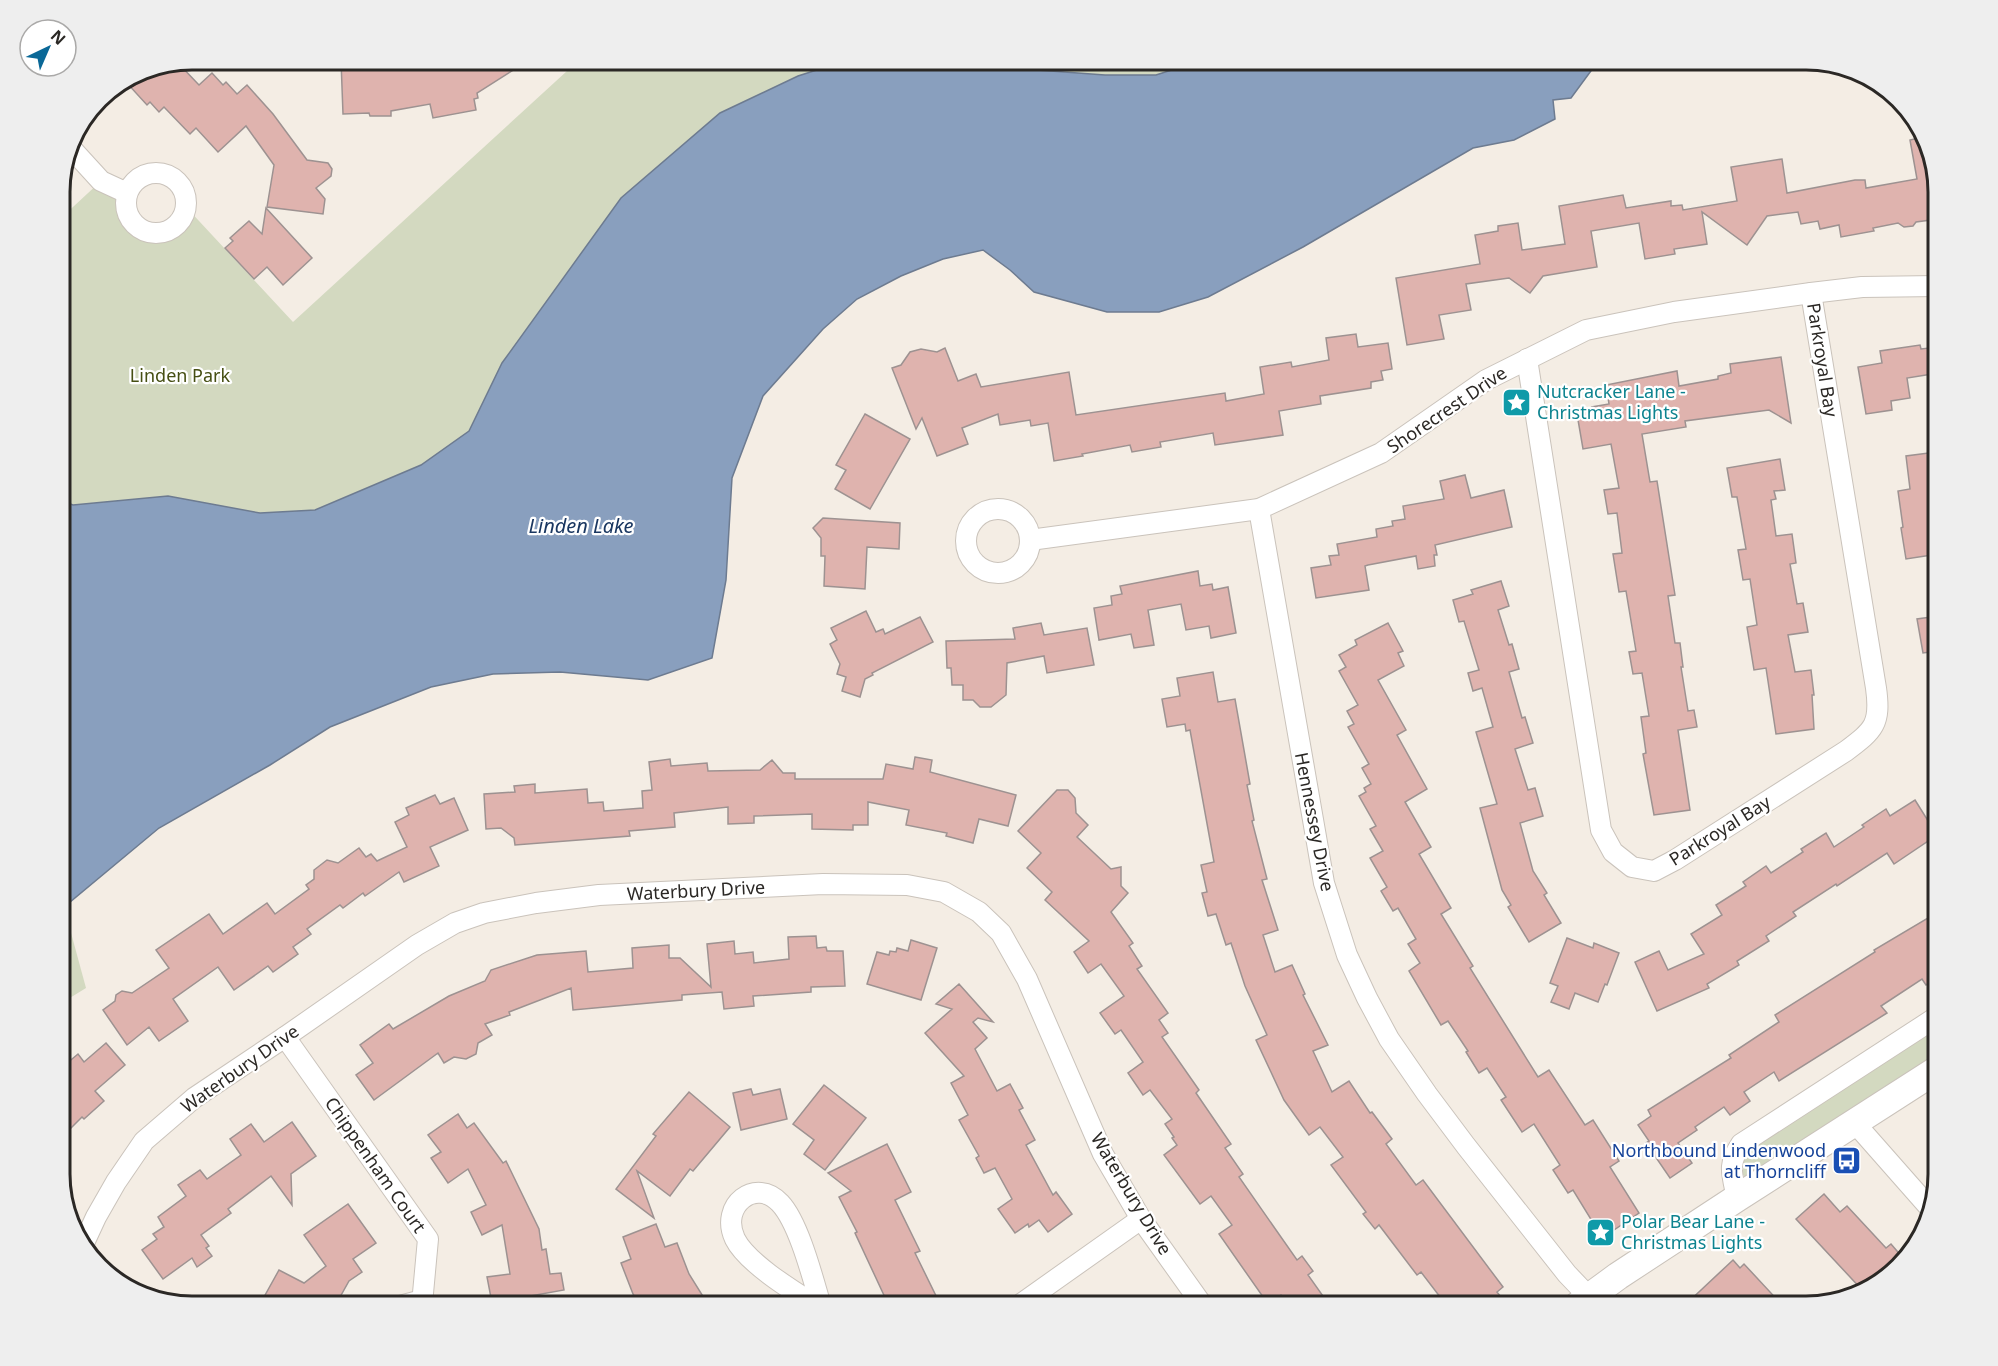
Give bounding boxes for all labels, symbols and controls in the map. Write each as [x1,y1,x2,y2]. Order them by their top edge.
north arrow [18,18,78,78]
text: N [46,25,71,50]
street label: Parkroyal Bay [1802,301,1844,419]
street label: Shorecrest Drive [1382,360,1511,458]
park label: Linden Park [130,363,231,387]
place label: Nutcracker Lane - Christmas Lights [1537,379,1686,424]
place icon: Nutcracker Lane - Christmas Lights [1500,386,1532,418]
water label: Linden Lake [528,512,634,539]
street label: Hennessey Drive [1290,750,1340,893]
street label: Parkroyal Bay [1664,789,1775,871]
street label: Waterbury Drive [626,874,766,906]
street label: Waterbury Drive [176,1019,303,1118]
street label: Chippenham Court [320,1092,432,1237]
street label: Waterbury Drive [1086,1128,1178,1259]
place label: Northbound Lindenwood at Thorncliff [1612,1138,1828,1183]
bus stop icon: Northbound Lindenwood at Thorncliff [1831,1145,1863,1177]
place label: Polar Bear Lane - Christmas Lights [1621,1209,1765,1254]
place icon: Polar Bear Lane - Christmas Lights [1584,1216,1616,1248]

